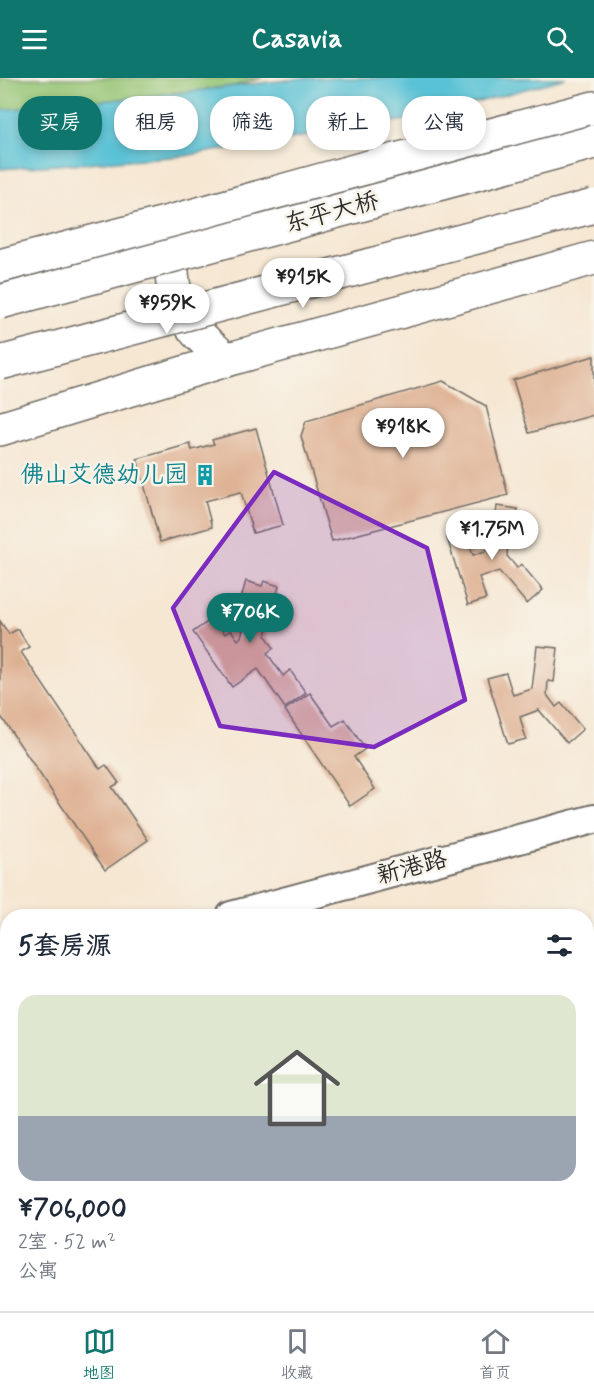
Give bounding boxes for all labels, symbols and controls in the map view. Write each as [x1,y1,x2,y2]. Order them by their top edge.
text: Casavia [252,22,342,57]
icon: menu [18,23,51,56]
icon: search [543,23,576,56]
chip: 买房 [18,96,102,150]
chip: 租房 [114,96,198,150]
chip: 筛选 [210,96,294,150]
chip: 新上 [306,96,390,150]
chip: 公寓 [402,96,486,150]
street label: 东平大桥 [282,186,382,240]
pin: ¥915K [261,258,345,309]
text: ¥915K [275,264,331,291]
pin: ¥959K [125,284,209,335]
text: ¥959K [139,290,195,317]
pin: ¥918K [361,408,445,459]
text: ¥918K [376,414,430,441]
place label: 佛山艾德幼儿园 [20,460,188,491]
building icon: 佛山艾德幼儿园 [193,463,217,487]
pin: ¥1.75M [443,510,541,561]
text: ¥1.75M [460,516,524,543]
pin: ¥706K [208,593,292,644]
text: ¥706K [221,599,279,626]
street label: 新港路 [373,844,451,892]
icon: filters [543,929,576,962]
text: 5套房源 [18,930,112,964]
icon: home [243,1034,351,1142]
text: ¥706,000 [18,1193,127,1227]
text: 2室 · 52 m² [18,1229,116,1256]
text: 公寓 [18,1258,58,1285]
tab: 地图 [83,1325,116,1384]
tab: 收藏 [281,1325,314,1384]
tab: 首页 [479,1325,512,1384]

